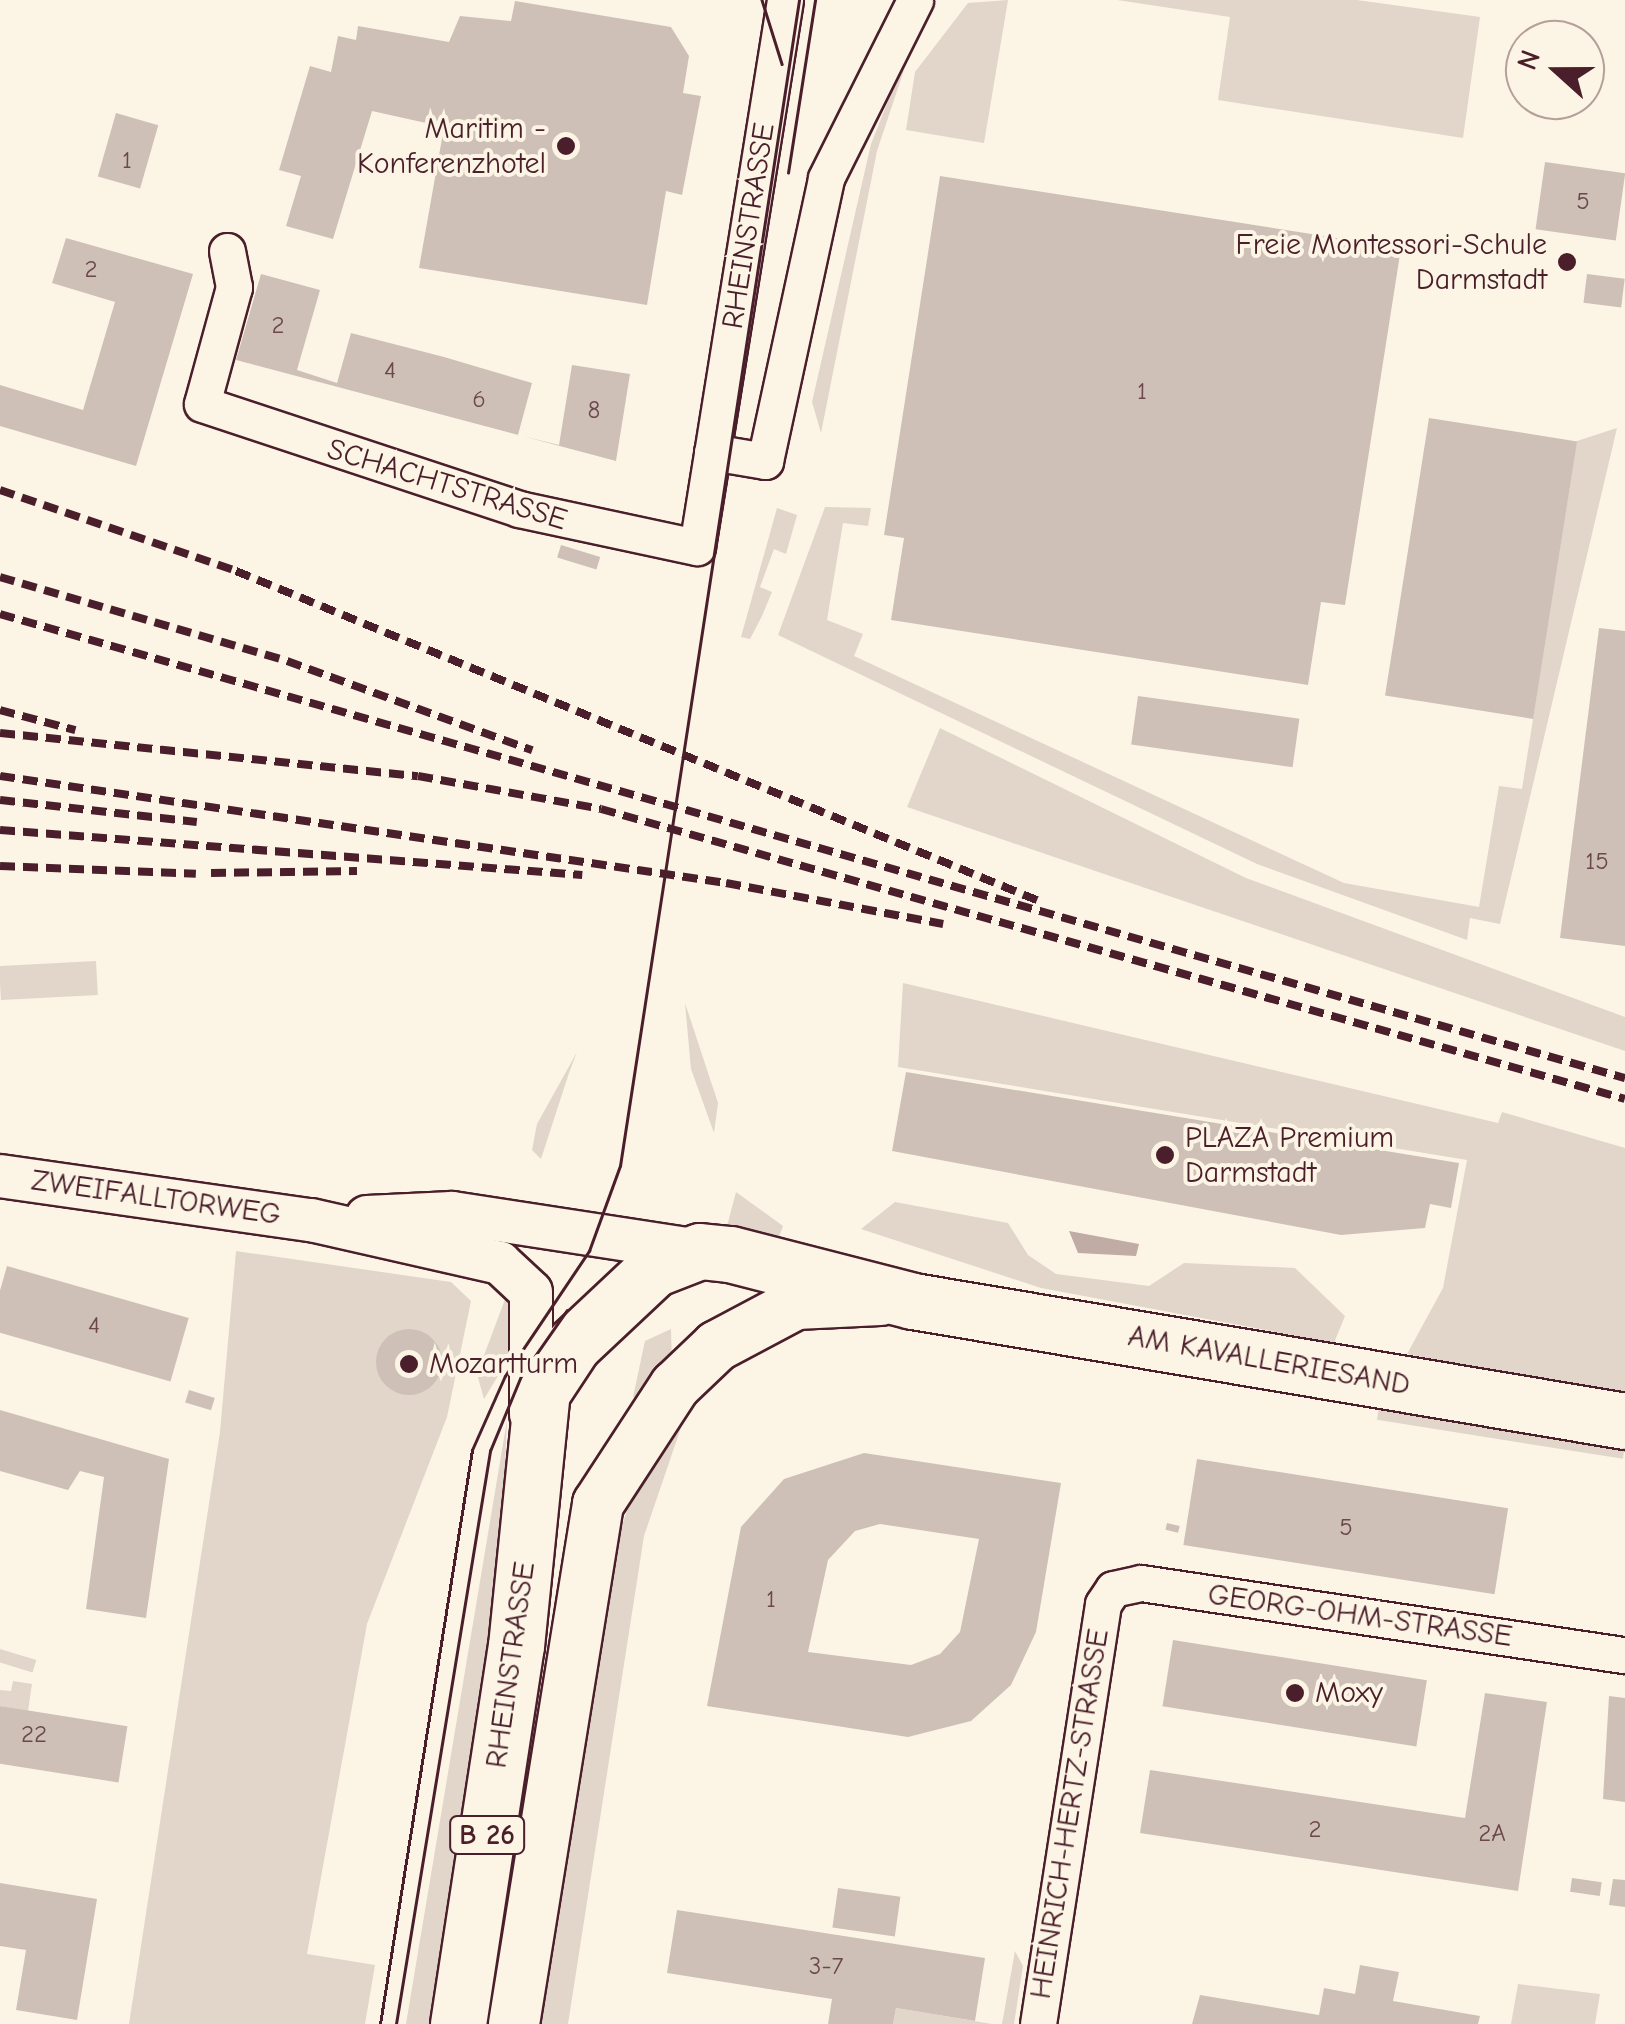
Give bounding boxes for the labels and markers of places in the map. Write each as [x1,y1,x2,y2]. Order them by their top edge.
place label: Maritim - Konferenzhotel [357,111,546,182]
marker: Maritim - Konferenzhotel [555,135,577,157]
place label: Freie Montessori-Schule Darmstadt [1236,227,1547,298]
marker: Freie Montessori-Schule Darmstadt [1556,251,1578,273]
place label: PLAZA Premium Darmstadt [1185,1120,1394,1190]
marker: PLAZA Premium Darmstadt [1154,1144,1176,1166]
place label: Mozartturm [429,1346,578,1382]
marker: Mozartturm [398,1353,420,1375]
place label: Moxy [1315,1675,1383,1711]
marker: Moxy [1284,1682,1306,1704]

